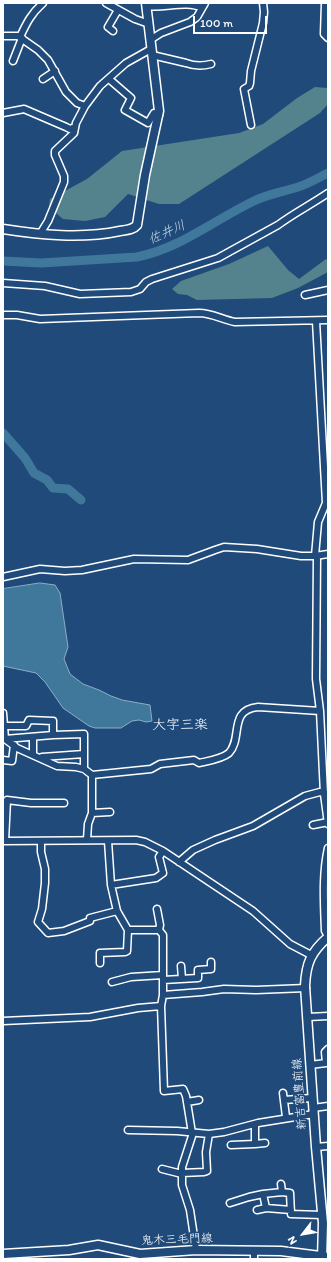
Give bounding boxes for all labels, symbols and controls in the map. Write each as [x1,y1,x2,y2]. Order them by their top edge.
scale bar [195,8,269,34]
text: 100 m [200,16,233,30]
water label: 佐井川 [146,218,188,248]
district label: 大字三楽 [152,717,208,733]
street label: 新吉富豊前線 [290,1058,310,1130]
north arrow [283,1214,323,1254]
street label: 鬼木三毛門線 [141,1232,213,1248]
text: N [285,1234,300,1247]

